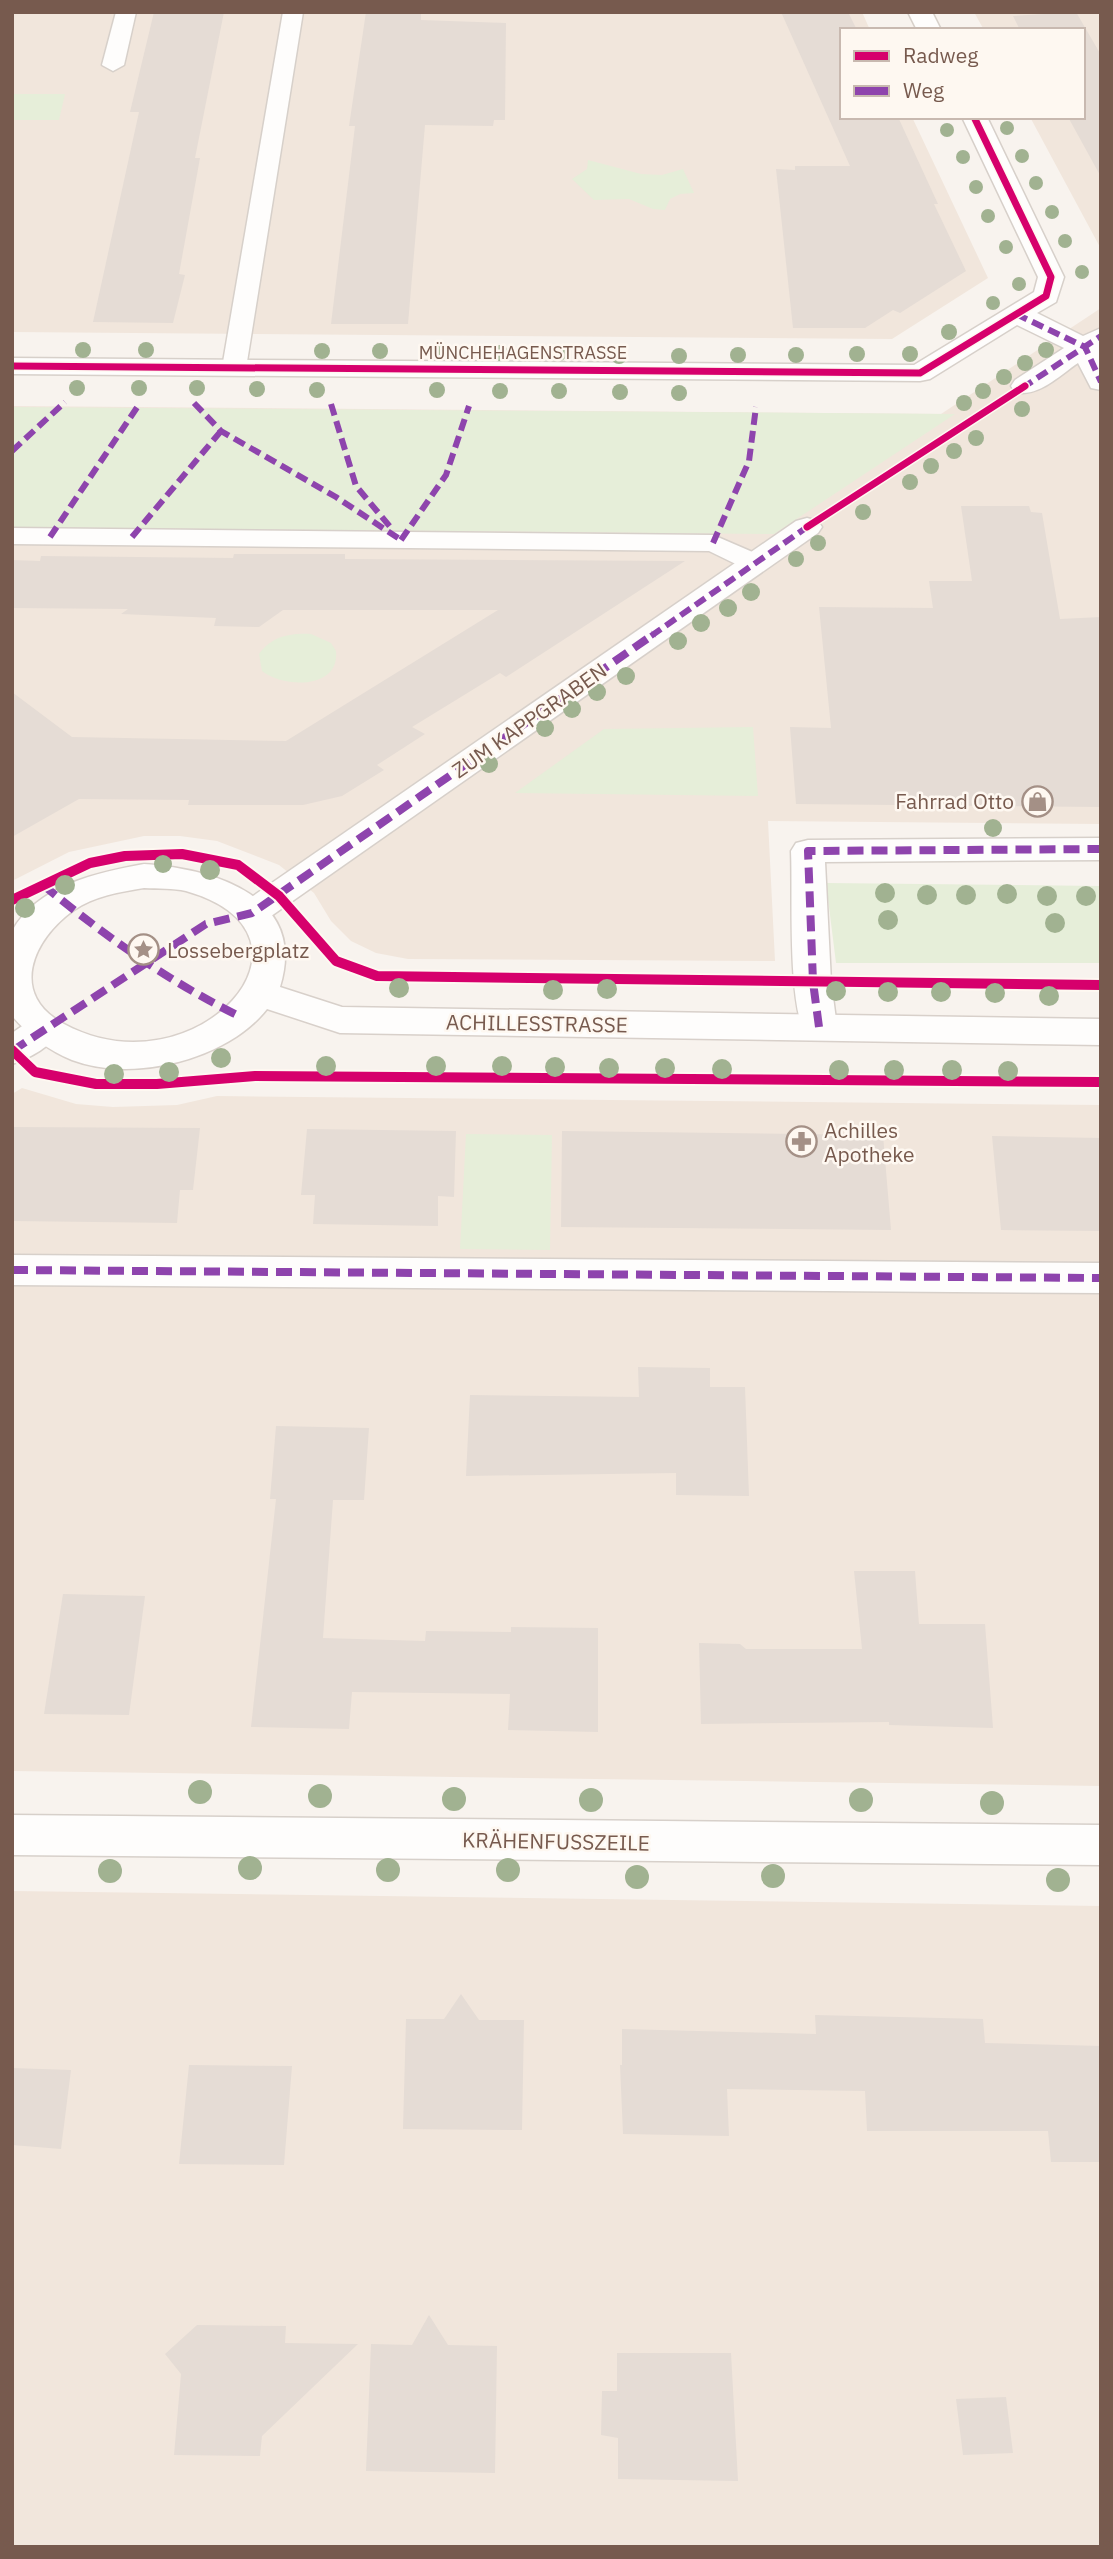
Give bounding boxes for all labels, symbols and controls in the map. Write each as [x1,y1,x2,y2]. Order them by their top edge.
legend [840,28,1085,119]
text: Radweg [903,41,978,69]
text: Weg [903,76,944,104]
street label: MÜNCHEHAGENSTRASSE [419,341,627,364]
street label: ZUM KAPPGRABEN [446,656,612,784]
shop icon: Fahrrad Otto [1020,784,1054,818]
place label: Fahrrad Otto [895,787,1014,815]
place icon: Lossebergplatz [127,933,161,967]
place label: Lossebergplatz [167,936,309,964]
street label: ACHILLESSTRASSE [446,1007,628,1039]
place label: Achilles Apotheke [824,1116,914,1168]
pharmacy icon: Achilles Apotheke [784,1125,818,1159]
street label: KRÄHENFUSSZEILE [462,1825,650,1857]

